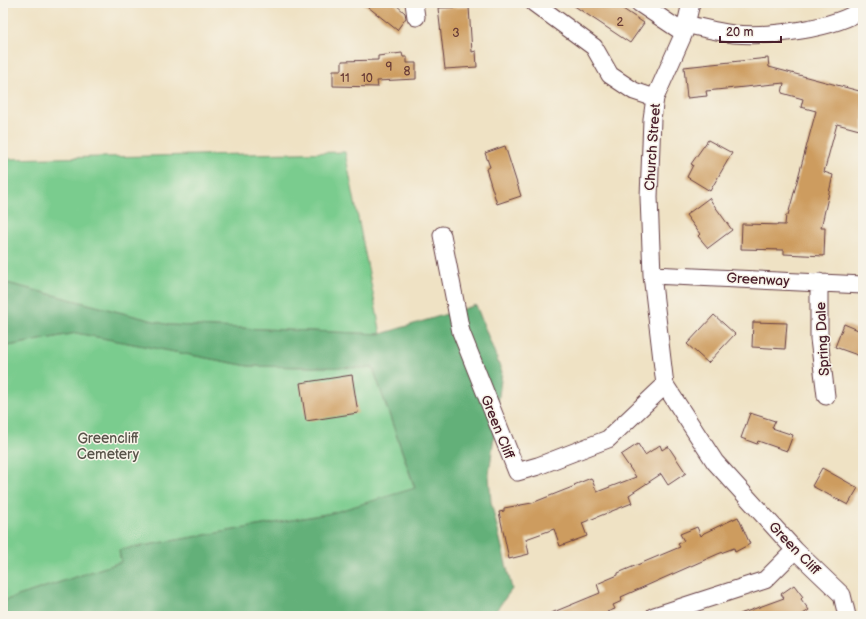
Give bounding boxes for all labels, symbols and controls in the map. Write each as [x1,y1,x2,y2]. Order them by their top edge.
house number: 2 [616,15,624,30]
scale bar [720,18,781,44]
text: 20 m [726,25,753,40]
house number: 3 [452,26,460,41]
house number: 9 [386,60,393,75]
house number: 8 [404,64,411,79]
house number: 11 [340,71,350,86]
house number: 10 [361,71,373,86]
street label: Church Street [641,102,664,191]
street label: Greenway [726,269,791,290]
street label: Spring Dale [812,302,833,376]
street label: Green Cliff [477,393,518,462]
park label: Greencliff Cemetery [77,430,140,463]
street label: Green Cliff [765,518,824,579]

